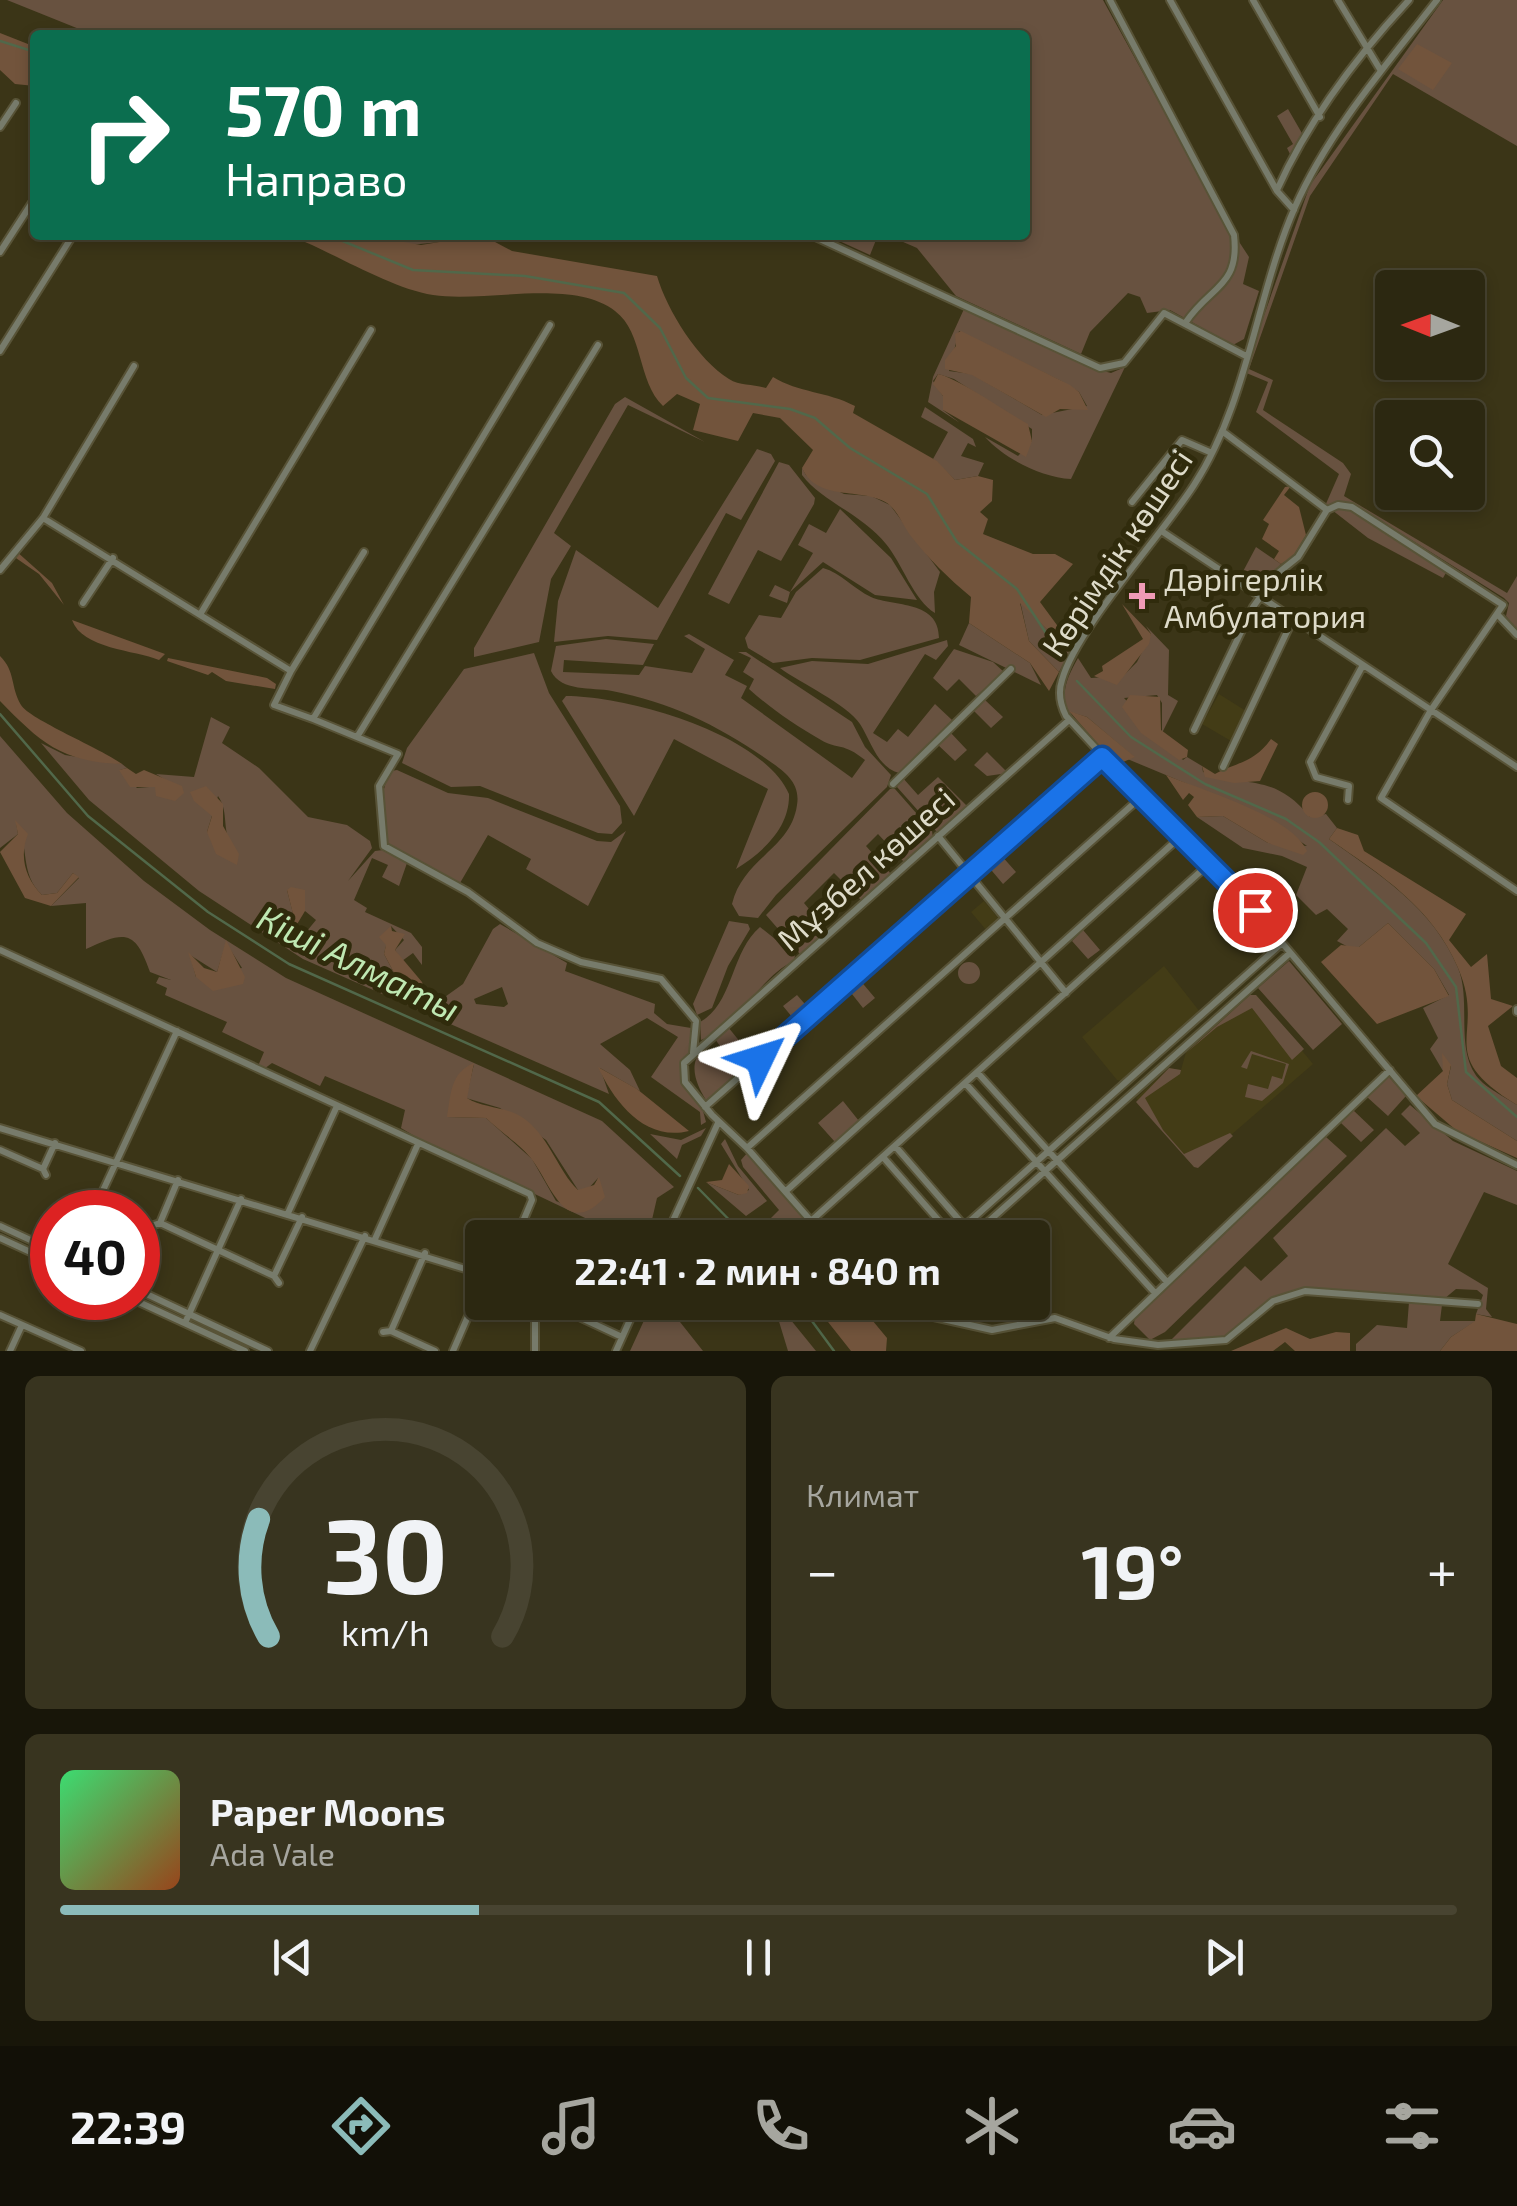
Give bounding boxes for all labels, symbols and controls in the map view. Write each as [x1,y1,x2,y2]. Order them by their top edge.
text: 570 m [225,66,422,150]
icon: right [60,70,190,200]
text: Направо [225,151,407,205]
north arrow [1375,270,1485,380]
map controls [1375,270,1485,510]
button: search [1375,400,1485,510]
street label: Көрімдік көшесі [1033,442,1199,662]
place label: Дәрігерлік Амбулатория [1164,559,1366,635]
marker: Дәрігерлік Амбулатория [1129,583,1155,609]
street label: Мұзбел көшесі [769,778,961,958]
pin [1213,868,1298,953]
icon: arrive [1228,883,1283,938]
water label: Кіші Алматы [251,895,467,1029]
position arrow [708,1007,812,1111]
speed limit sign: 40 [30,1190,160,1320]
text: 22:41 · 2 мин · 840 m [574,1247,941,1293]
text: Климат [806,1475,919,1513]
text: 30 [323,1490,448,1615]
text: 19° [1081,1524,1184,1614]
text: − [806,1536,838,1602]
text: + [1427,1536,1457,1602]
text: km/h [341,1610,430,1653]
text: Paper Moons [210,1788,446,1834]
text: Ada Vale [210,1834,335,1872]
icon: previous [265,1930,320,1985]
icon: pause [731,1930,786,1985]
icon: next [1197,1930,1252,1985]
icon: directions [326,2091,396,2161]
icon: music [536,2091,606,2161]
icon: phone [746,2091,816,2161]
icon: climate [957,2091,1027,2161]
icon: car [1167,2091,1237,2161]
icon: filters [1377,2091,1447,2161]
text: 22:39 [70,2099,186,2153]

